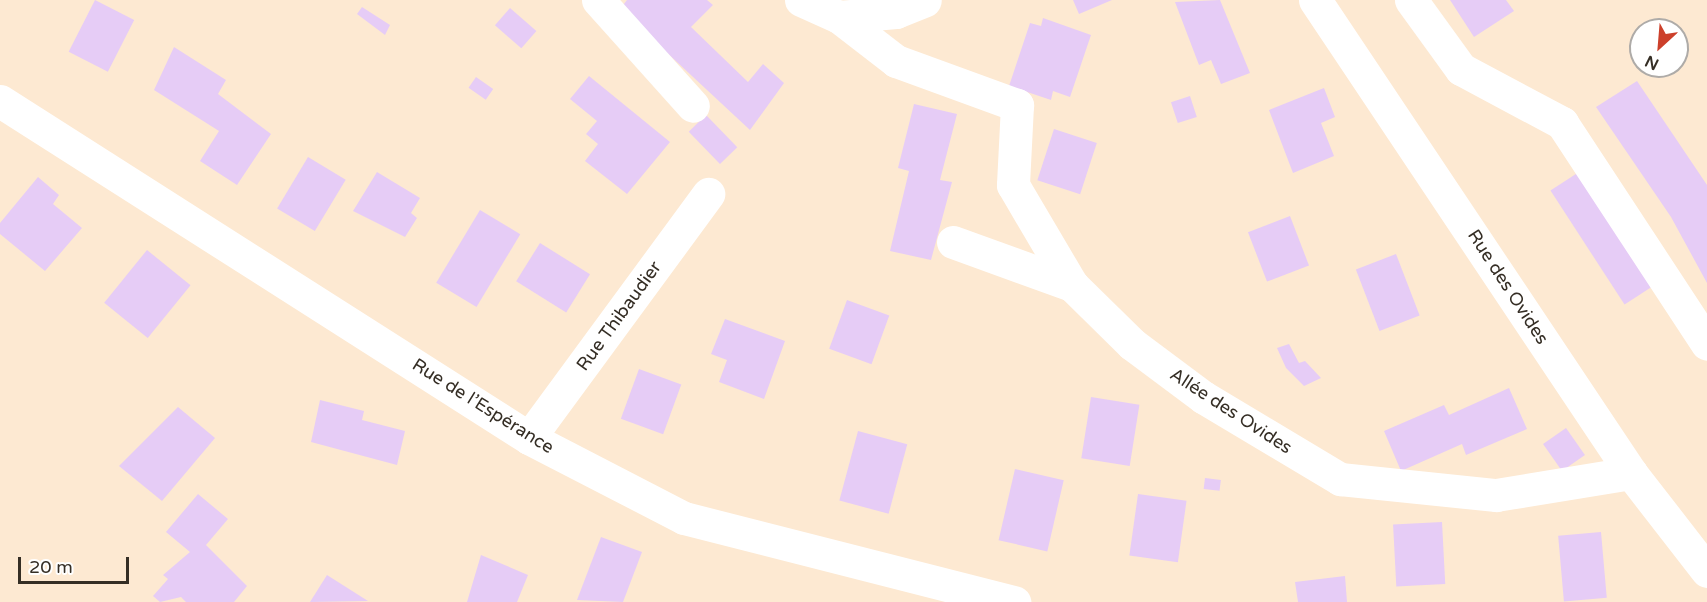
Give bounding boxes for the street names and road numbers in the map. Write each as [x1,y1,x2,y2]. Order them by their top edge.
street label: Rue des Ovides [1463,226,1553,348]
street label: Rue Thibaudier [572,257,666,375]
street label: Rue de l’Espérance [408,354,558,458]
street label: Allée des Ovides [1166,364,1296,458]

